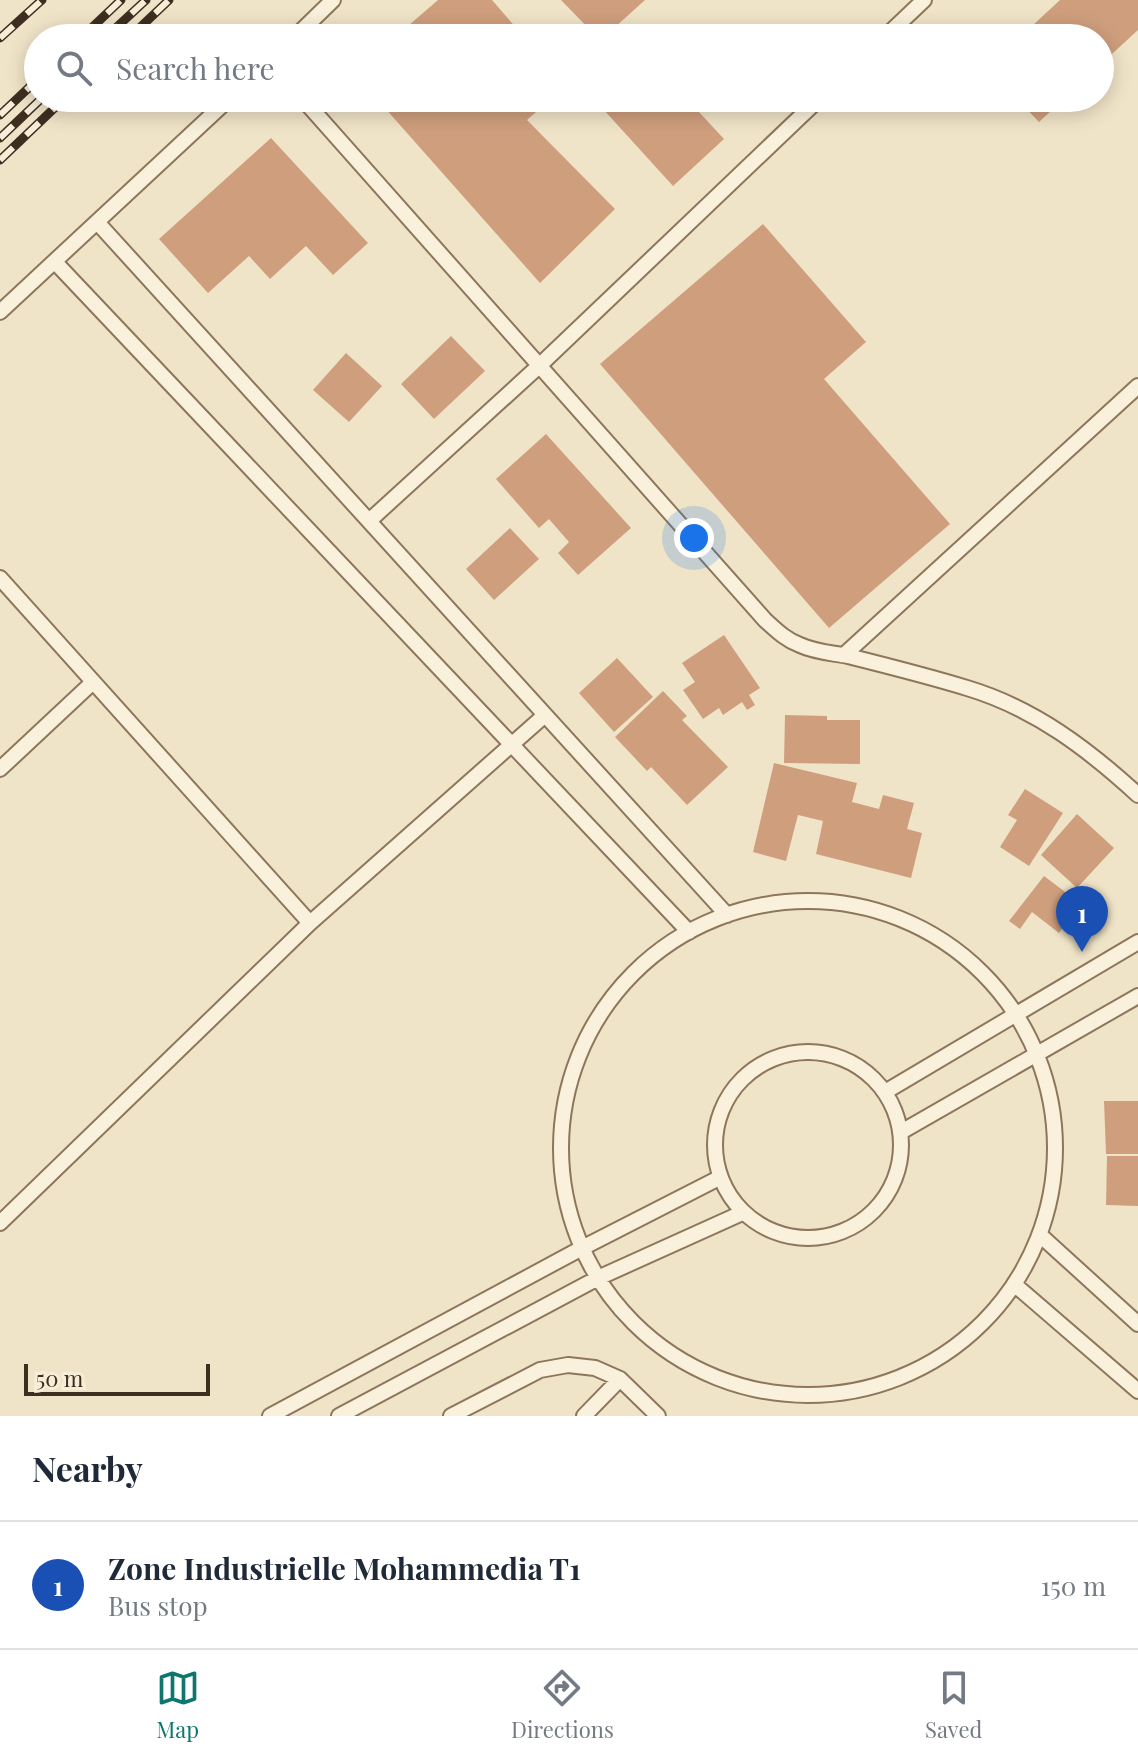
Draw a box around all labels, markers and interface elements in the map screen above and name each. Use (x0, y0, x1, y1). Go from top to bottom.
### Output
search box (24, 24, 1114, 112)
icon: search (52, 46, 96, 90)
text: Search here (116, 48, 275, 88)
your location (674, 518, 714, 558)
pin: 1 (1056, 886, 1108, 952)
scale bar (24, 1360, 210, 1396)
text: 50 m (36, 1363, 83, 1393)
text: Nearby (32, 1445, 143, 1491)
text: Zone Industrielle Mohammedia T1 (108, 1548, 581, 1588)
text: 1 (53, 1568, 63, 1603)
text: 150 m (1041, 1568, 1106, 1603)
text: Bus stop (108, 1588, 208, 1623)
tab: Map (156, 1666, 200, 1744)
tab: Directions (511, 1666, 614, 1744)
tab: Saved (925, 1666, 982, 1744)

